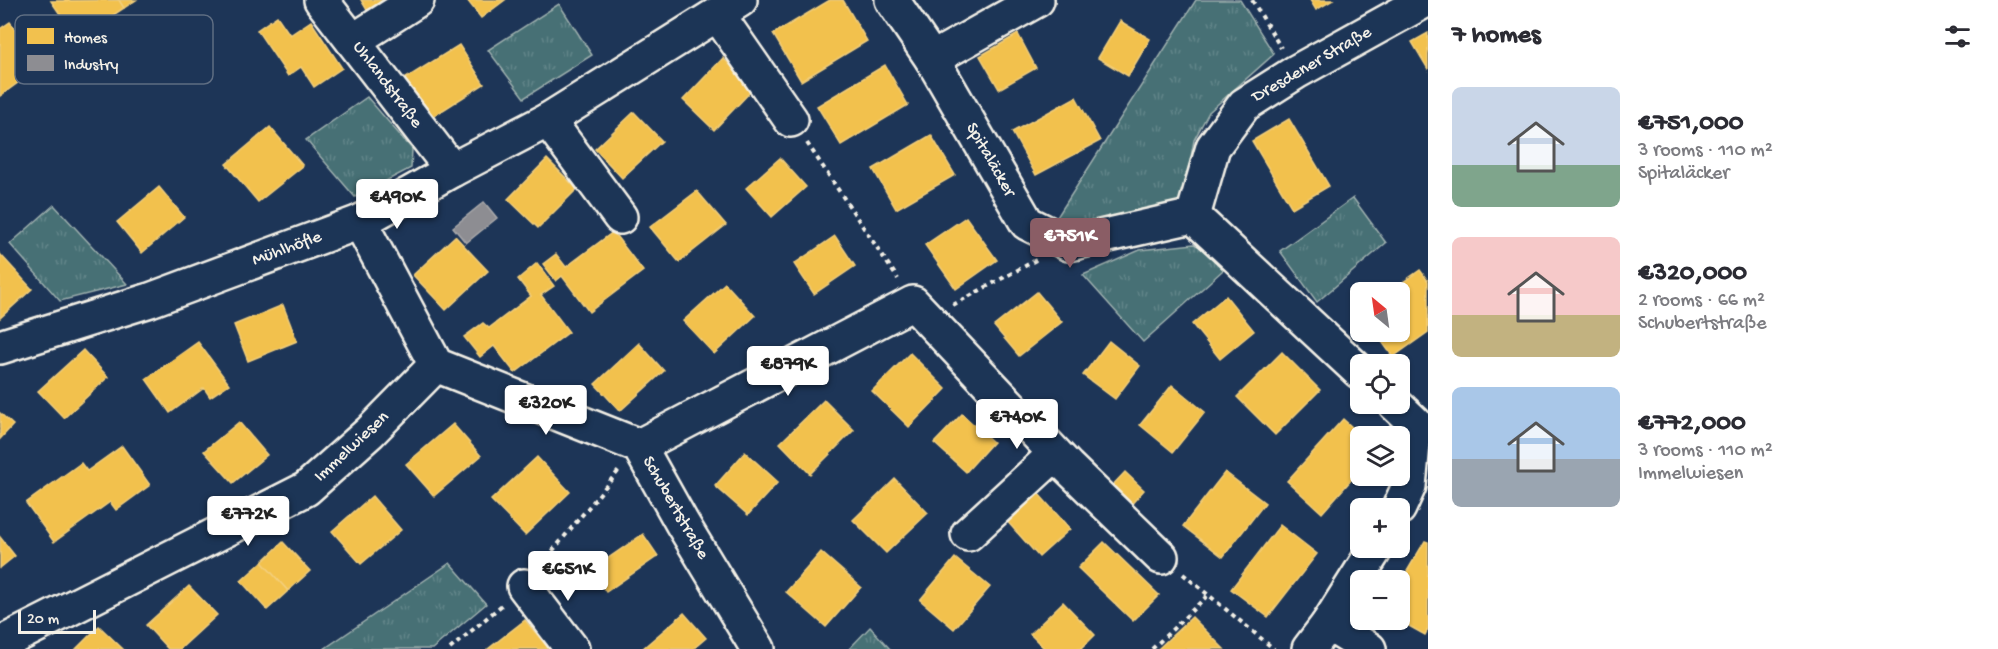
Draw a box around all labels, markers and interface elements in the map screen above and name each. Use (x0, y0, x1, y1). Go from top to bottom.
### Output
legend (15, 15, 213, 84)
icon: filters (1941, 20, 1974, 53)
text: 7 homes (1452, 21, 1541, 52)
street label: Dresdener Straße (1248, 22, 1376, 108)
text: Homes (64, 30, 108, 49)
street label: Uhlandstraße (347, 37, 427, 133)
text: Industry (64, 57, 118, 76)
text: €751,000 (1638, 109, 1744, 140)
icon: home (1500, 111, 1572, 183)
street label: Spitaläcker (960, 119, 1020, 202)
text: 3 rooms · 110 m² (1638, 140, 1773, 163)
text: Spitaläcker (1638, 163, 1729, 186)
pin: €490K (355, 179, 439, 230)
text: €490K (370, 187, 424, 210)
pin: €751K (1028, 218, 1112, 269)
text: €751K (1044, 226, 1096, 249)
street label: Mühlhöfle (249, 227, 325, 271)
text: €320,000 (1638, 259, 1747, 290)
icon: home (1500, 261, 1572, 333)
north arrow (1350, 282, 1410, 342)
map controls (1350, 282, 1410, 630)
text: 2 rooms · 66 m² (1638, 290, 1765, 313)
text: Schubertstraße (1638, 313, 1767, 336)
pin: €879K (746, 346, 830, 397)
text: €879K (761, 354, 815, 377)
button: locate (1350, 354, 1410, 414)
pin: €320K (504, 385, 588, 436)
text: €320K (519, 393, 573, 416)
pin: €740K (975, 399, 1059, 450)
street label: Immelwiesen (310, 407, 394, 487)
text: €740K (990, 407, 1044, 430)
text: €772,000 (1638, 409, 1746, 440)
icon: home (1500, 411, 1572, 483)
button: layers (1350, 426, 1410, 486)
text: 3 rooms · 110 m² (1638, 440, 1773, 463)
street label: Schubertstraße (637, 453, 713, 564)
text: Immelwiesen (1638, 463, 1743, 486)
pin: €772K (206, 496, 290, 547)
button: + (1350, 498, 1410, 558)
text: €772K (221, 504, 275, 527)
pin: €651K (526, 551, 610, 602)
text: €651K (542, 559, 594, 582)
button: − (1350, 570, 1410, 630)
scale bar (18, 607, 96, 634)
text: 20 m (27, 611, 59, 630)

